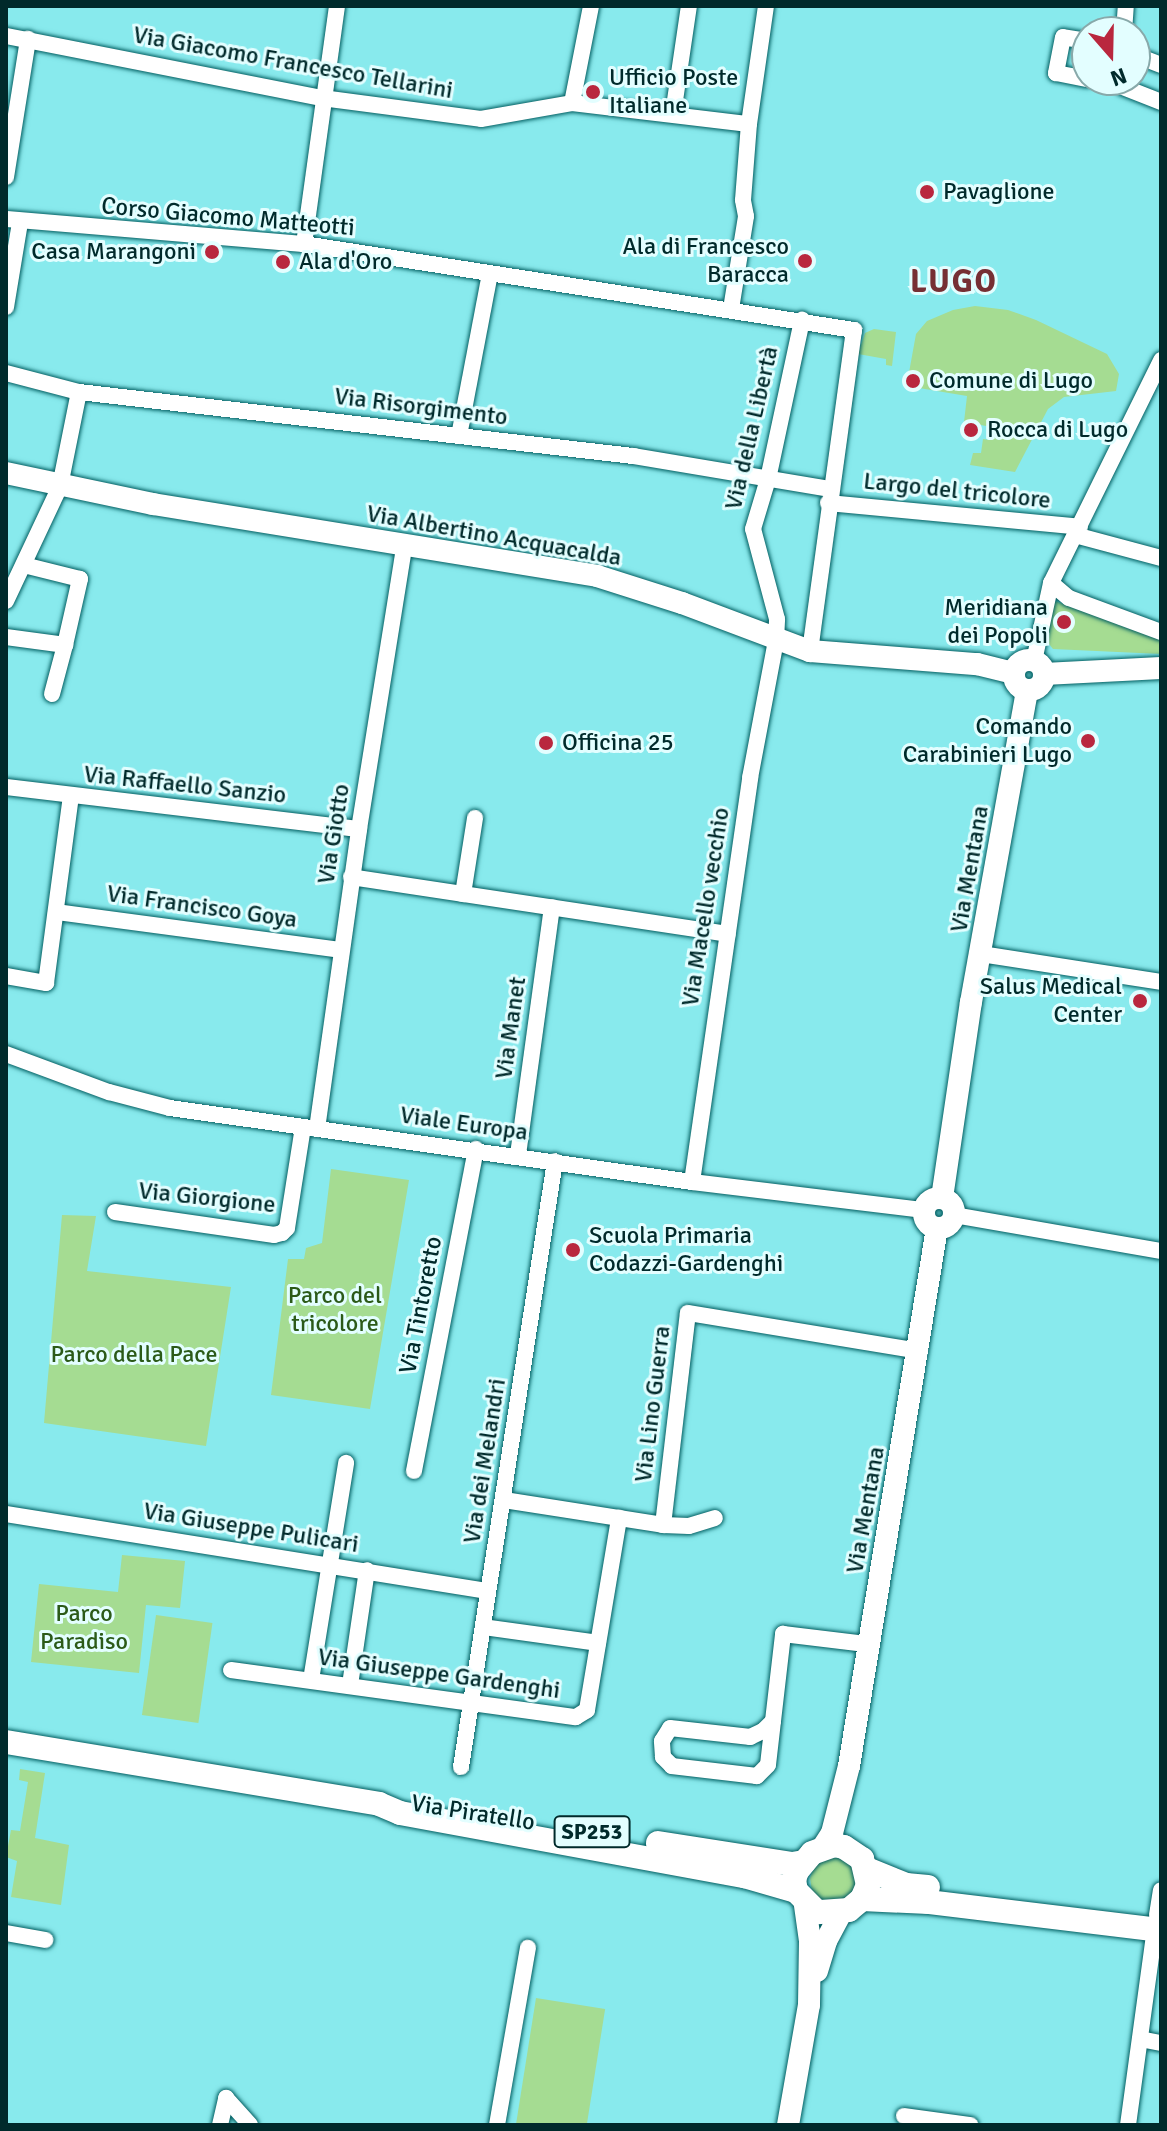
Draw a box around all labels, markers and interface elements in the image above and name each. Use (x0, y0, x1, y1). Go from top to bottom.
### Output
north arrow (1071, 16, 1151, 96)
street label: Via Giacomo Francesco Tellarini (131, 21, 455, 105)
text: N (1107, 62, 1131, 92)
place label: Ufficio Poste Italiane (609, 64, 738, 120)
marker: Ufficio Poste Italiane (584, 83, 602, 101)
place label: Pavaglione (943, 178, 1055, 206)
marker: Pavaglione (918, 183, 936, 201)
street label: Corso Giacomo Matteotti (100, 192, 356, 242)
place label: Ala di Francesco Baracca (622, 233, 789, 289)
place label: Casa Marangoni (31, 238, 196, 266)
marker: Casa Marangoni (203, 243, 221, 261)
place label: Ala d'Oro (299, 248, 392, 276)
marker: Ala di Francesco Baracca (796, 252, 814, 270)
marker: Ala d'Oro (274, 253, 292, 271)
district label: LUGO (910, 263, 998, 301)
street label: Via della Libertà (719, 343, 785, 513)
place label: Comune di Lugo (929, 367, 1093, 395)
marker: Comune di Lugo (904, 372, 922, 390)
street label: Via Risorgimento (333, 382, 509, 432)
place label: Rocca di Lugo (987, 416, 1128, 444)
marker: Rocca di Lugo (962, 421, 980, 439)
street label: Largo del tricolore (862, 467, 1052, 515)
street label: Via Albertino Acquacalda (364, 499, 624, 573)
place label: Meridiana dei Popoli (944, 594, 1048, 650)
marker: Meridiana dei Popoli (1055, 613, 1073, 631)
place label: Comando Carabinieri Lugo (903, 713, 1072, 769)
place label: Officina 25 (562, 729, 674, 757)
marker: Comando Carabinieri Lugo (1079, 732, 1097, 750)
marker: Officina 25 (537, 734, 555, 752)
street label: Via Raffaello Sanzio (82, 760, 288, 810)
street label: Via Giotto (312, 782, 356, 886)
street label: Via Mentana (945, 803, 995, 935)
street label: Via Macello vecchio (676, 806, 736, 1008)
street label: Via Francisco Goya (105, 879, 299, 935)
place label: Salus Medical Center (980, 973, 1122, 1029)
street label: Via Manet (490, 975, 532, 1081)
marker: Salus Medical Center (1129, 990, 1151, 1012)
street label: Viale Europa (398, 1101, 530, 1147)
street label: Via Giorgione (137, 1176, 277, 1220)
place label: Scuola Primaria Codazzi-Gardenghi (589, 1222, 783, 1278)
street label: Via Tintoretto (394, 1234, 448, 1376)
marker: Scuola Primaria Codazzi-Gardenghi (564, 1241, 582, 1259)
park label: Parco del tricolore (288, 1282, 382, 1338)
street label: Via Lino Guerra (629, 1324, 677, 1484)
park label: Parco della Pace (51, 1341, 217, 1369)
street label: Via dei Melandri (458, 1377, 512, 1545)
street label: Via Mentana (841, 1444, 891, 1576)
street label: Via Giuseppe Pulicari (142, 1497, 360, 1559)
park label: Parco Paradiso (40, 1600, 128, 1656)
street label: Via Giuseppe Gardenghi (316, 1643, 562, 1705)
street label: Via Piratello (409, 1789, 537, 1837)
road number: SP253 (552, 1814, 632, 1850)

